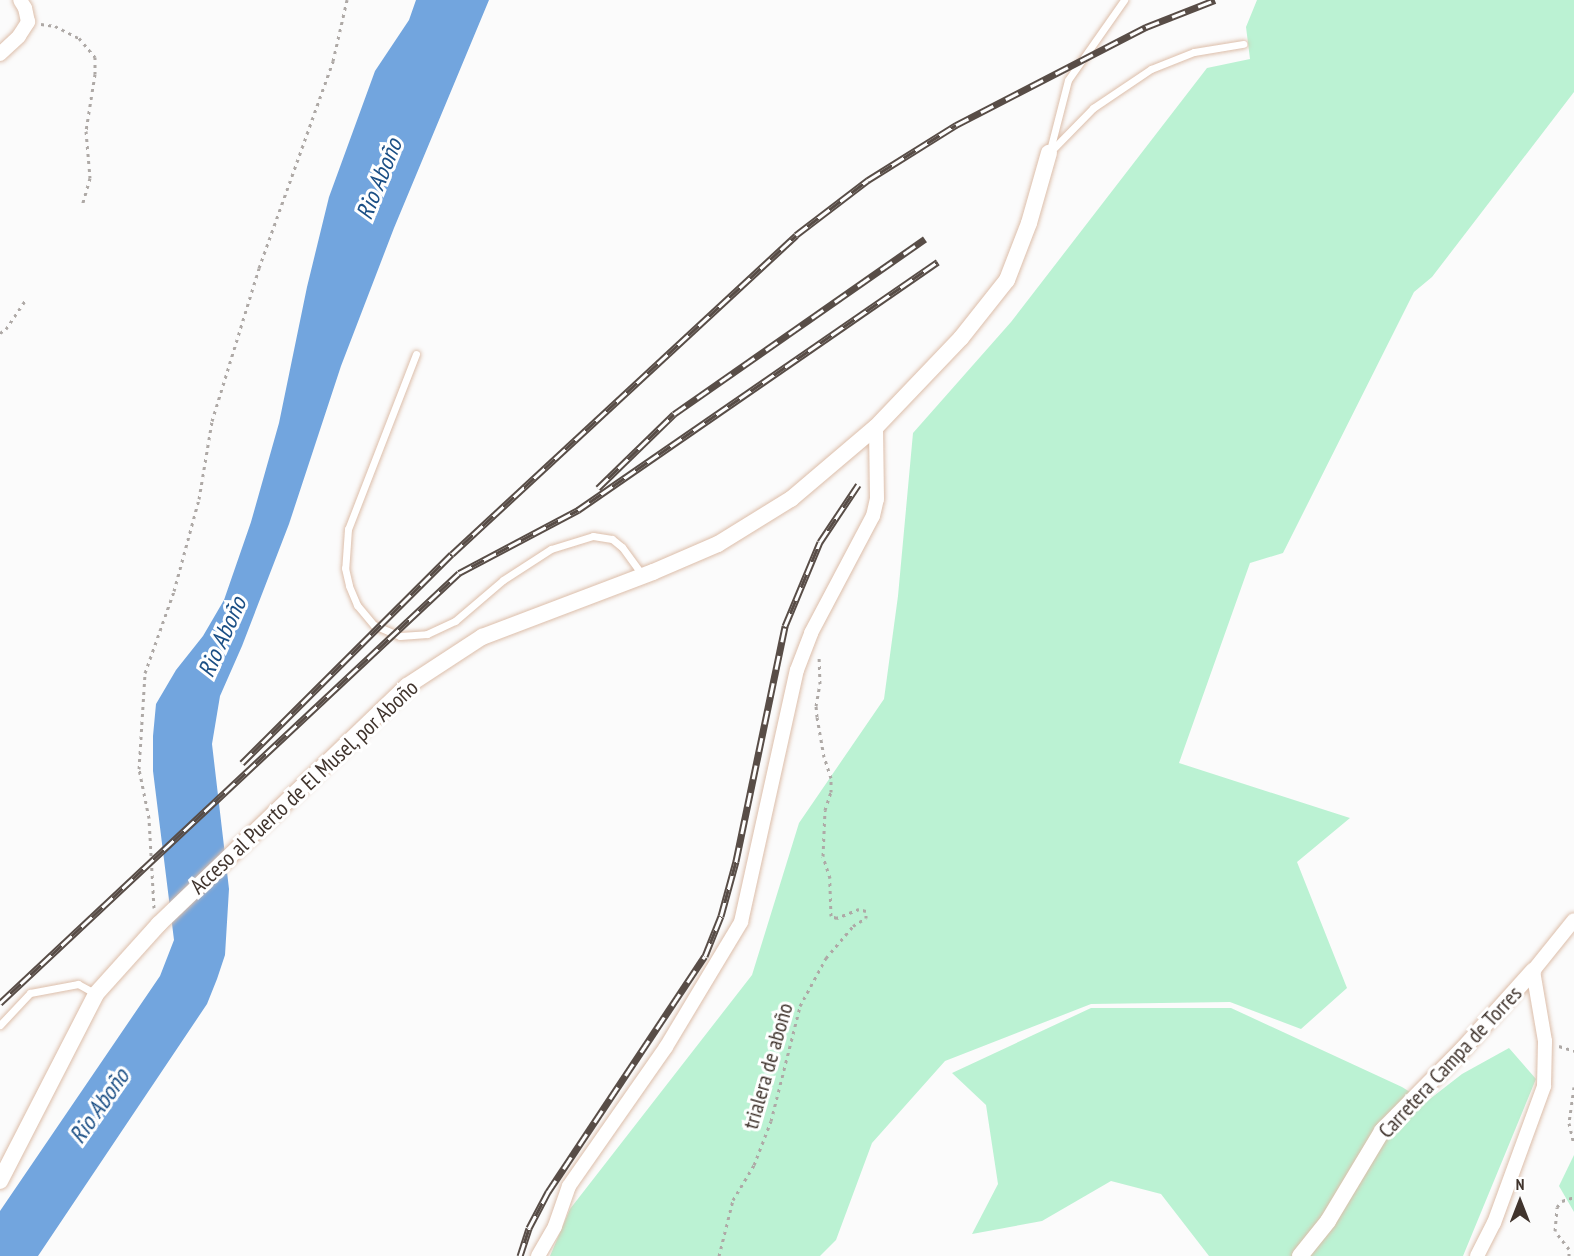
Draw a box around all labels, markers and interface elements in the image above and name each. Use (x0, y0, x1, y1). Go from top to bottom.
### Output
water label: Rio Aboño (350, 134, 408, 224)
water label: Rio Aboño (192, 592, 252, 682)
street label: Acceso al Puerto de El Musel, por Aboño (184, 674, 424, 900)
street label: Carretera Campa de Torres (1372, 980, 1528, 1144)
street label: trialera de aboño (737, 1000, 799, 1132)
water label: Rio Aboño (63, 1063, 135, 1149)
north arrow (1490, 1172, 1550, 1232)
text: N (1516, 1174, 1524, 1194)

